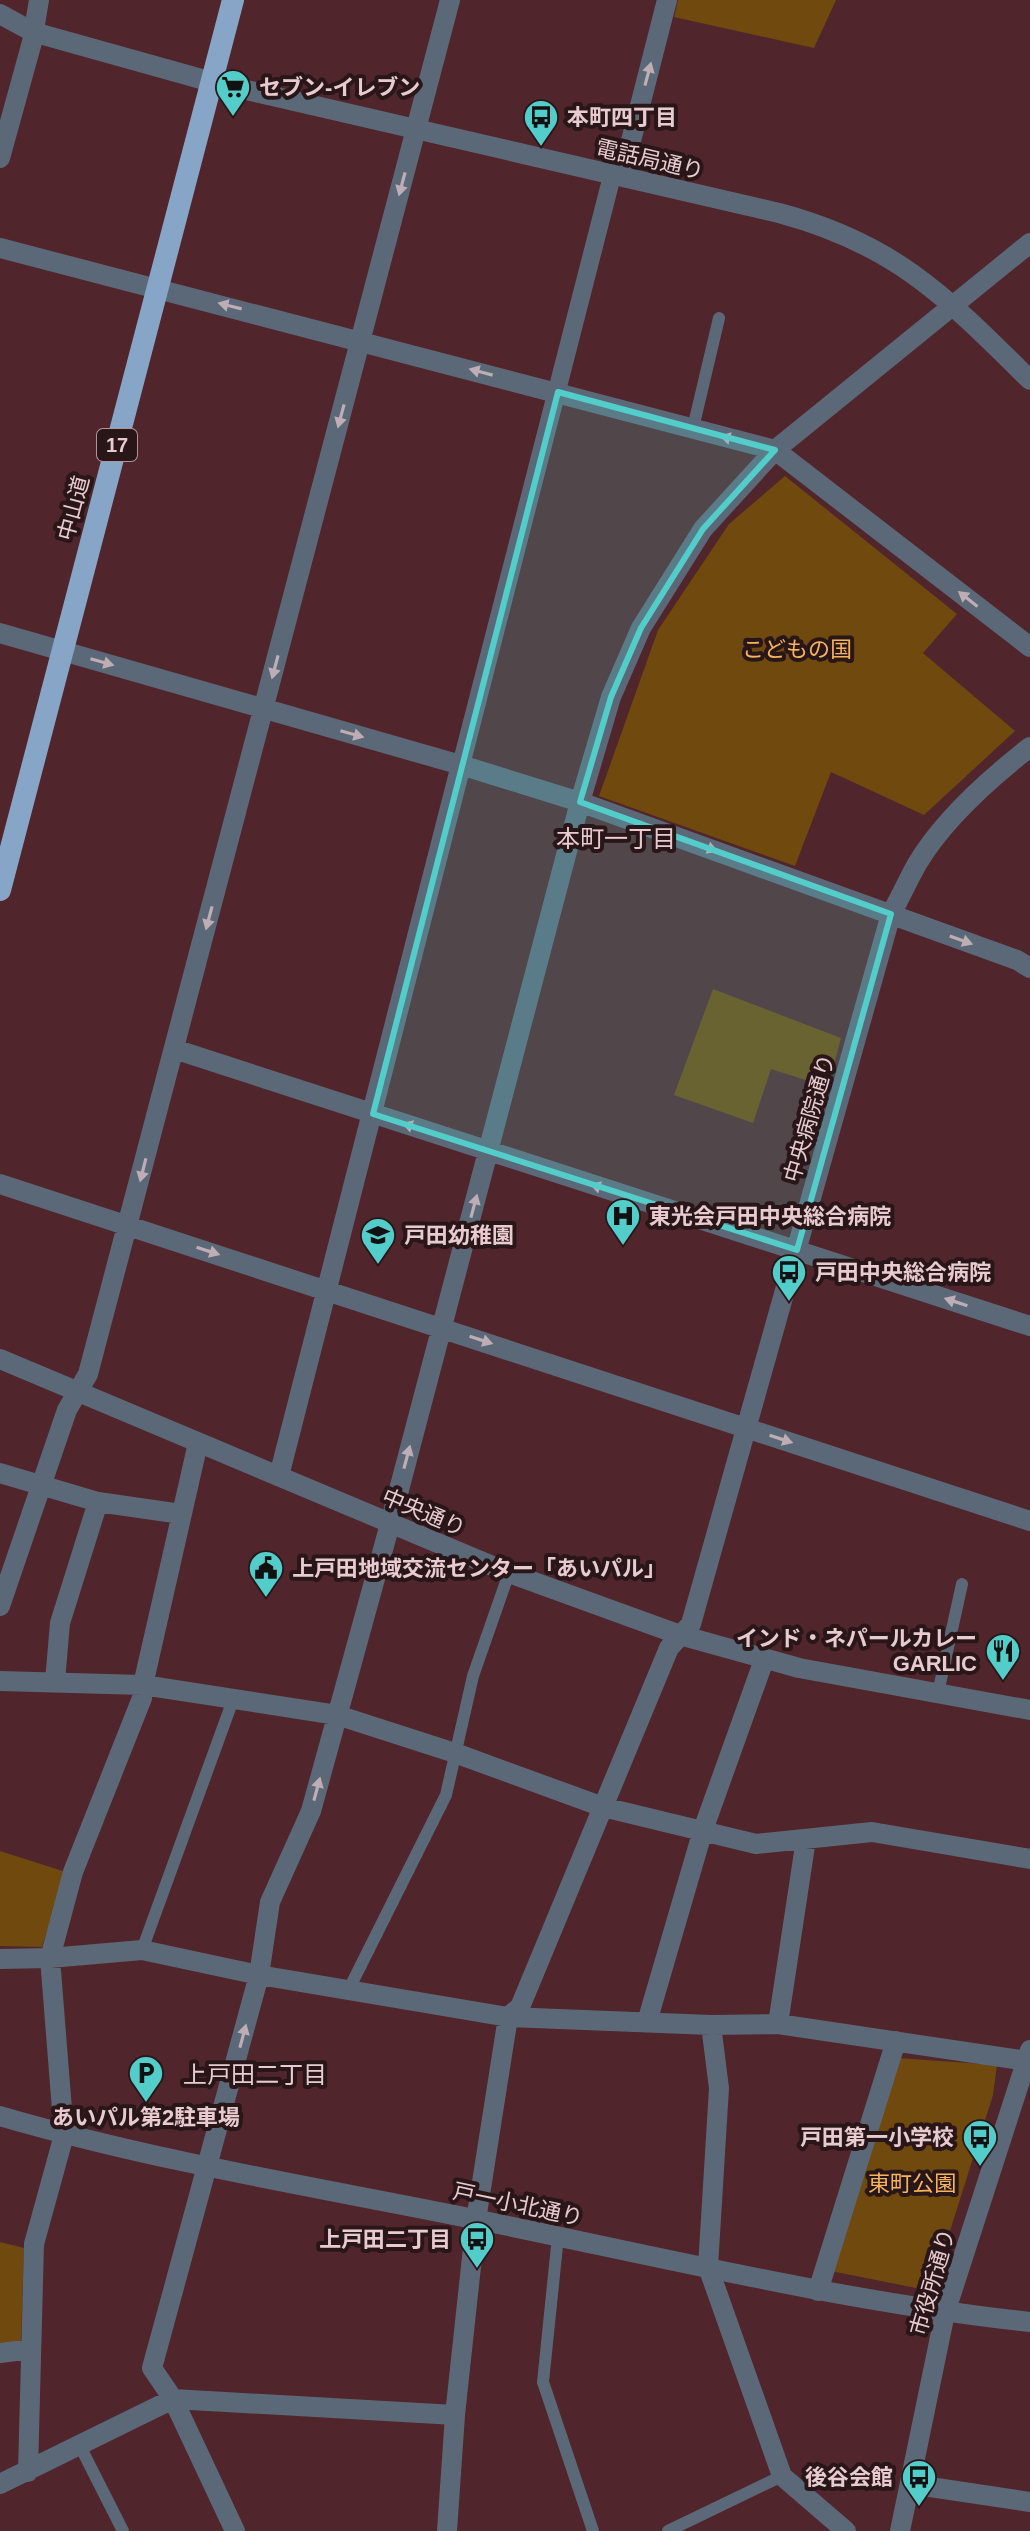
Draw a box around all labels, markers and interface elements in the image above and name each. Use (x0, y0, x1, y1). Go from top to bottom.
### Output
one-way arrow (643, 61, 655, 86)
supermarket icon: セブン-イレブン (214, 68, 252, 118)
place label: セブン-イレブン (259, 75, 420, 100)
bus stop icon: 本町四丁目 (522, 98, 560, 148)
place label: 本町四丁目 (567, 105, 677, 130)
street label: 電話局通り (593, 135, 706, 184)
one-way arrow (395, 171, 407, 196)
one-way arrow (217, 300, 242, 312)
one-way arrow (469, 365, 494, 377)
one-way arrow (334, 403, 346, 428)
road number: 17 (97, 429, 137, 461)
one-way arrow (720, 432, 745, 444)
street label: 中山道 (53, 473, 94, 543)
one-way arrow (958, 591, 978, 607)
park label: こどもの国 (742, 637, 852, 662)
one-way arrow (268, 655, 280, 680)
one-way arrow (90, 656, 114, 669)
one-way arrow (340, 728, 364, 741)
district label: 本町一丁目 (556, 825, 676, 852)
one-way arrow (694, 842, 718, 854)
one-way arrow (202, 906, 214, 931)
one-way arrow (949, 934, 973, 947)
street label: 中央病院通り (779, 1051, 840, 1185)
one-way arrow (402, 1120, 426, 1133)
one-way arrow (137, 1158, 149, 1183)
one-way arrow (589, 1181, 613, 1193)
one-way arrow (468, 1193, 480, 1218)
hospital icon: 東光会戸田中央総合病院 (604, 1197, 642, 1247)
place label: 東光会戸田中央総合病院 (649, 1204, 891, 1229)
school or university icon: 戸田幼稚園 (359, 1216, 397, 1266)
place label: 戸田幼稚園 (404, 1223, 514, 1248)
one-way arrow (196, 1245, 220, 1257)
bus stop icon: 戸田中央総合病院 (770, 1253, 808, 1303)
place label: 戸田中央総合病院 (815, 1260, 991, 1285)
one-way arrow (943, 1295, 967, 1307)
one-way arrow (470, 1335, 494, 1347)
one-way arrow (770, 1434, 794, 1446)
one-way arrow (402, 1444, 414, 1469)
street label: 中央通り (378, 1484, 469, 1541)
public building icon: 上戸田地域交流センター「あいパル」 (247, 1549, 285, 1599)
place label: 上戸田地域交流センター「あいパル」 (292, 1556, 666, 1581)
place label: インド・ネパールカレー GARLIC (736, 1626, 977, 1676)
restaurant icon: インド・ネパールカレー GARLIC (984, 1632, 1022, 1682)
one-way arrow (312, 1776, 324, 1801)
one-way arrow (237, 2024, 250, 2048)
parking icon: あいパル第2駐車場 (127, 2054, 165, 2104)
district label: 上戸田二丁目 (183, 2061, 327, 2088)
place label: あいパル第2駐車場 (52, 2105, 240, 2130)
bus stop icon: 戸田第一小学校 (961, 2118, 999, 2168)
place label: 戸田第一小学校 (800, 2125, 954, 2150)
park label: 東町公園 (868, 2171, 956, 2196)
street label: 戸一小北通り (451, 2179, 585, 2230)
bus stop icon: 上戸田二丁目 (458, 2220, 496, 2270)
street label: 市役所通り (905, 2226, 960, 2338)
place label: 上戸田二丁目 (319, 2227, 451, 2252)
bus stop icon: 後谷会館 (900, 2458, 938, 2508)
place label: 後谷会館 (805, 2465, 893, 2490)

